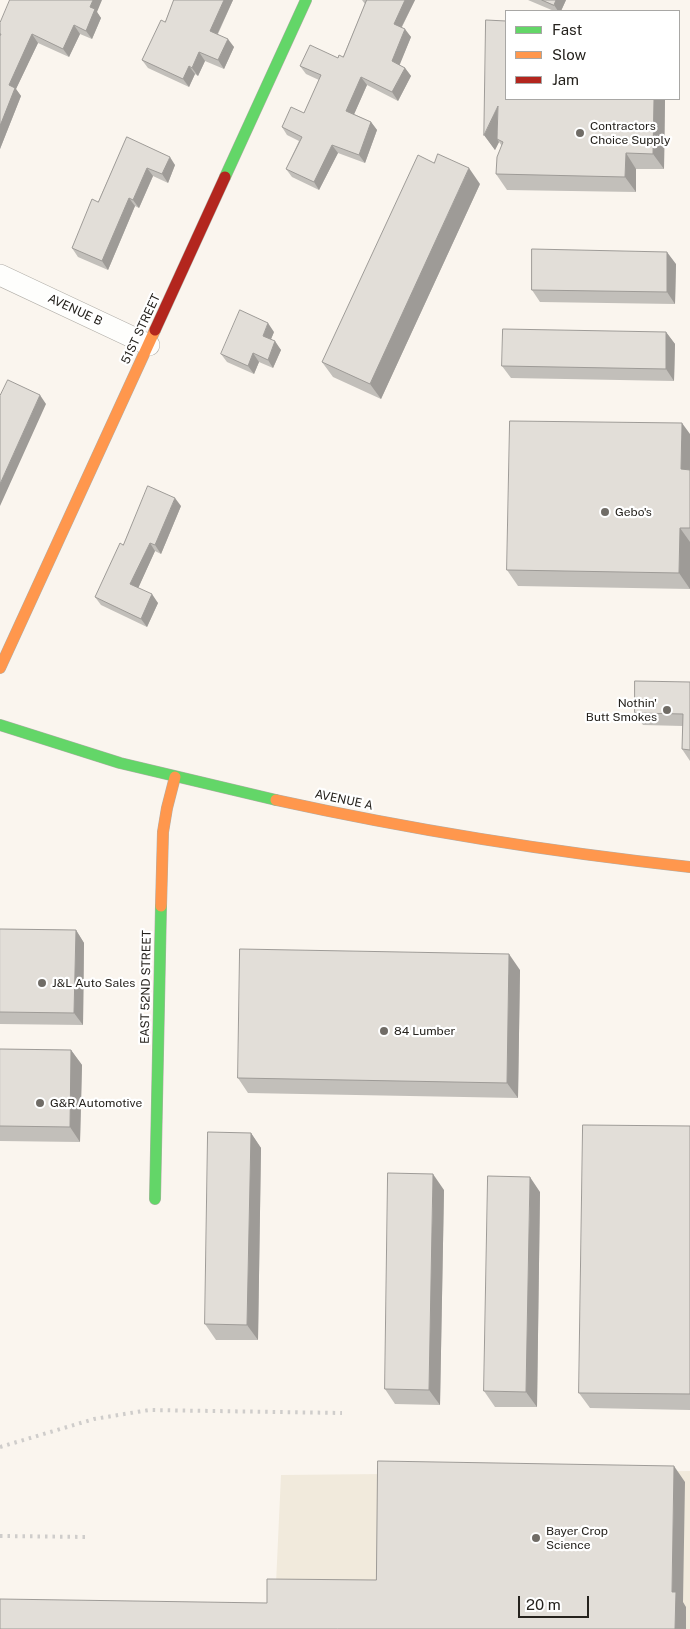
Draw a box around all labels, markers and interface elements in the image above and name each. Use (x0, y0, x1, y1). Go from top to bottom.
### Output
legend (505, 10, 680, 100)
text: Fast (552, 21, 582, 38)
text: Slow (552, 46, 586, 63)
text: Jam (552, 71, 579, 88)
place label: Contractors Choice Supply (590, 119, 670, 147)
marker: Contractors Choice Supply (574, 127, 586, 139)
street label: AVENUE B (45, 291, 105, 329)
street label: 51ST STREET (118, 292, 164, 366)
place label: Gebo's (615, 505, 652, 519)
marker: Gebo's (599, 506, 611, 518)
place label: Nothin' Butt Smokes (586, 696, 657, 724)
marker: Nothin' Butt Smokes (661, 704, 673, 716)
street label: AVENUE A (314, 787, 374, 813)
street label: EAST 52ND STREET (138, 930, 154, 1044)
place label: J&L Auto Sales (52, 976, 135, 990)
marker: J&L Auto Sales (36, 977, 48, 989)
place label: 84 Lumber (394, 1024, 455, 1038)
marker: 84 Lumber (378, 1025, 390, 1037)
place label: G&R Automotive (50, 1096, 142, 1110)
marker: G&R Automotive (34, 1097, 46, 1109)
place label: Bayer Crop Science (546, 1524, 608, 1552)
marker: Bayer Crop Science (530, 1532, 542, 1544)
scale bar (520, 1586, 591, 1618)
text: 20 m (526, 1596, 561, 1613)

